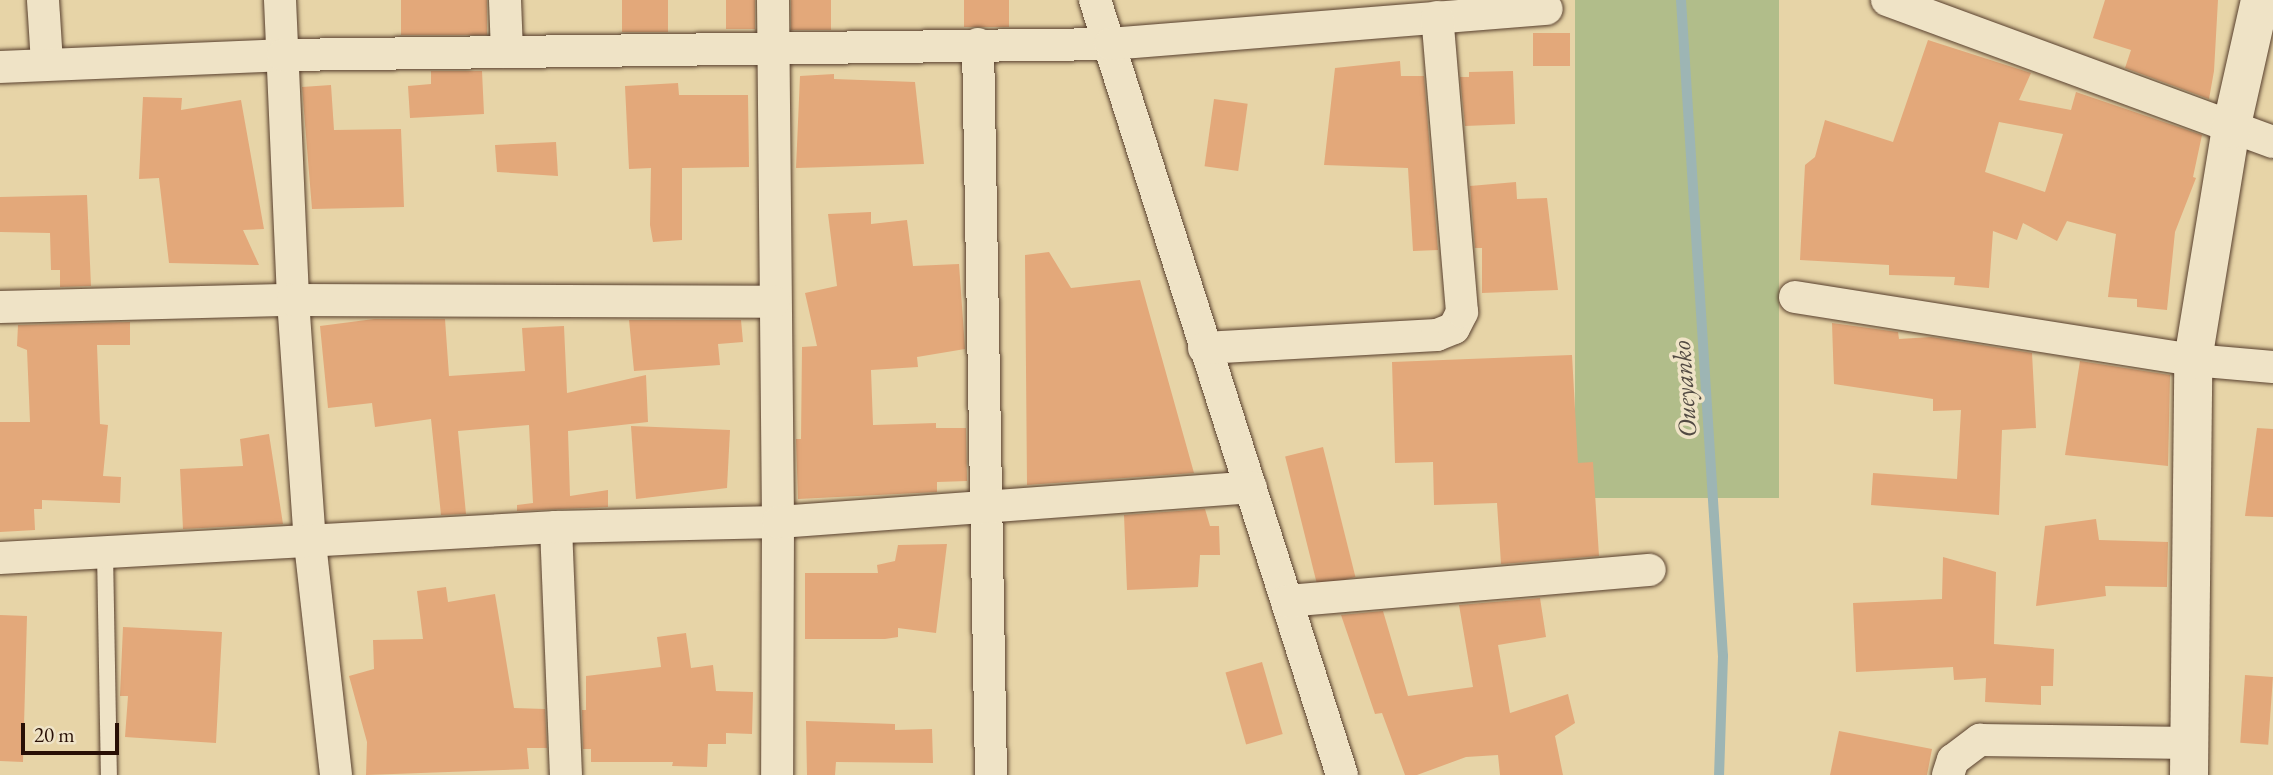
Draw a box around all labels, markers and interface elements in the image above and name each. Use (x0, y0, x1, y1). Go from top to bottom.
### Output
water label: Oueyanko (1666, 339, 1704, 439)
scale bar (24, 708, 122, 752)
text: 20 m (34, 721, 75, 748)

